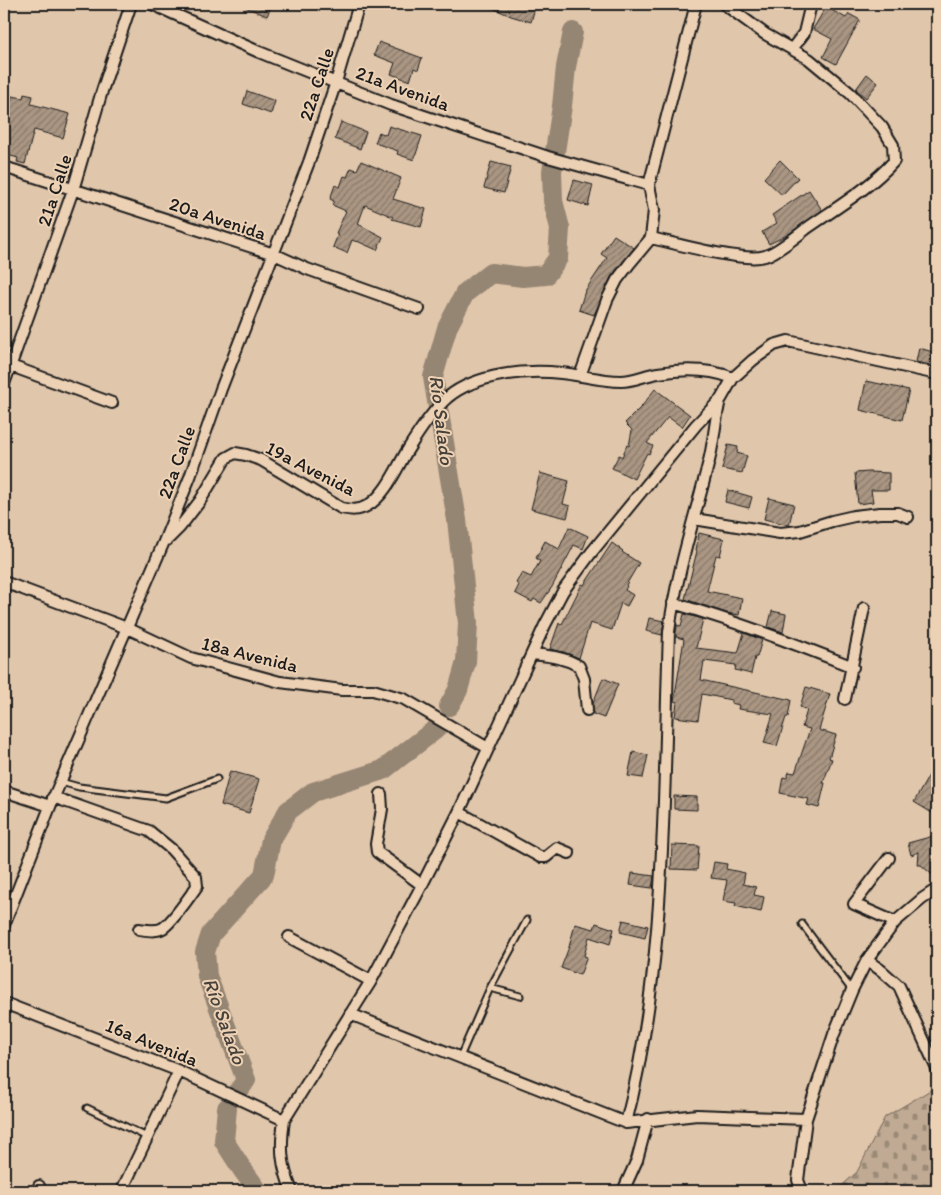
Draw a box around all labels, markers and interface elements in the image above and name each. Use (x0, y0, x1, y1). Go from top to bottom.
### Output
street label: 22a Calle (294, 45, 339, 124)
street label: 21a Avenida (353, 61, 453, 116)
street label: 21a Calle (32, 151, 77, 229)
street label: 20a Avenida (166, 192, 269, 245)
water label: Río Salado (425, 374, 459, 467)
street label: 22a Calle (153, 423, 200, 502)
street label: 19a Avenida (262, 436, 360, 501)
street label: 18a Avenida (199, 631, 300, 678)
water label: Río Salado (198, 975, 252, 1068)
street label: 16a Avenida (102, 1013, 202, 1072)

